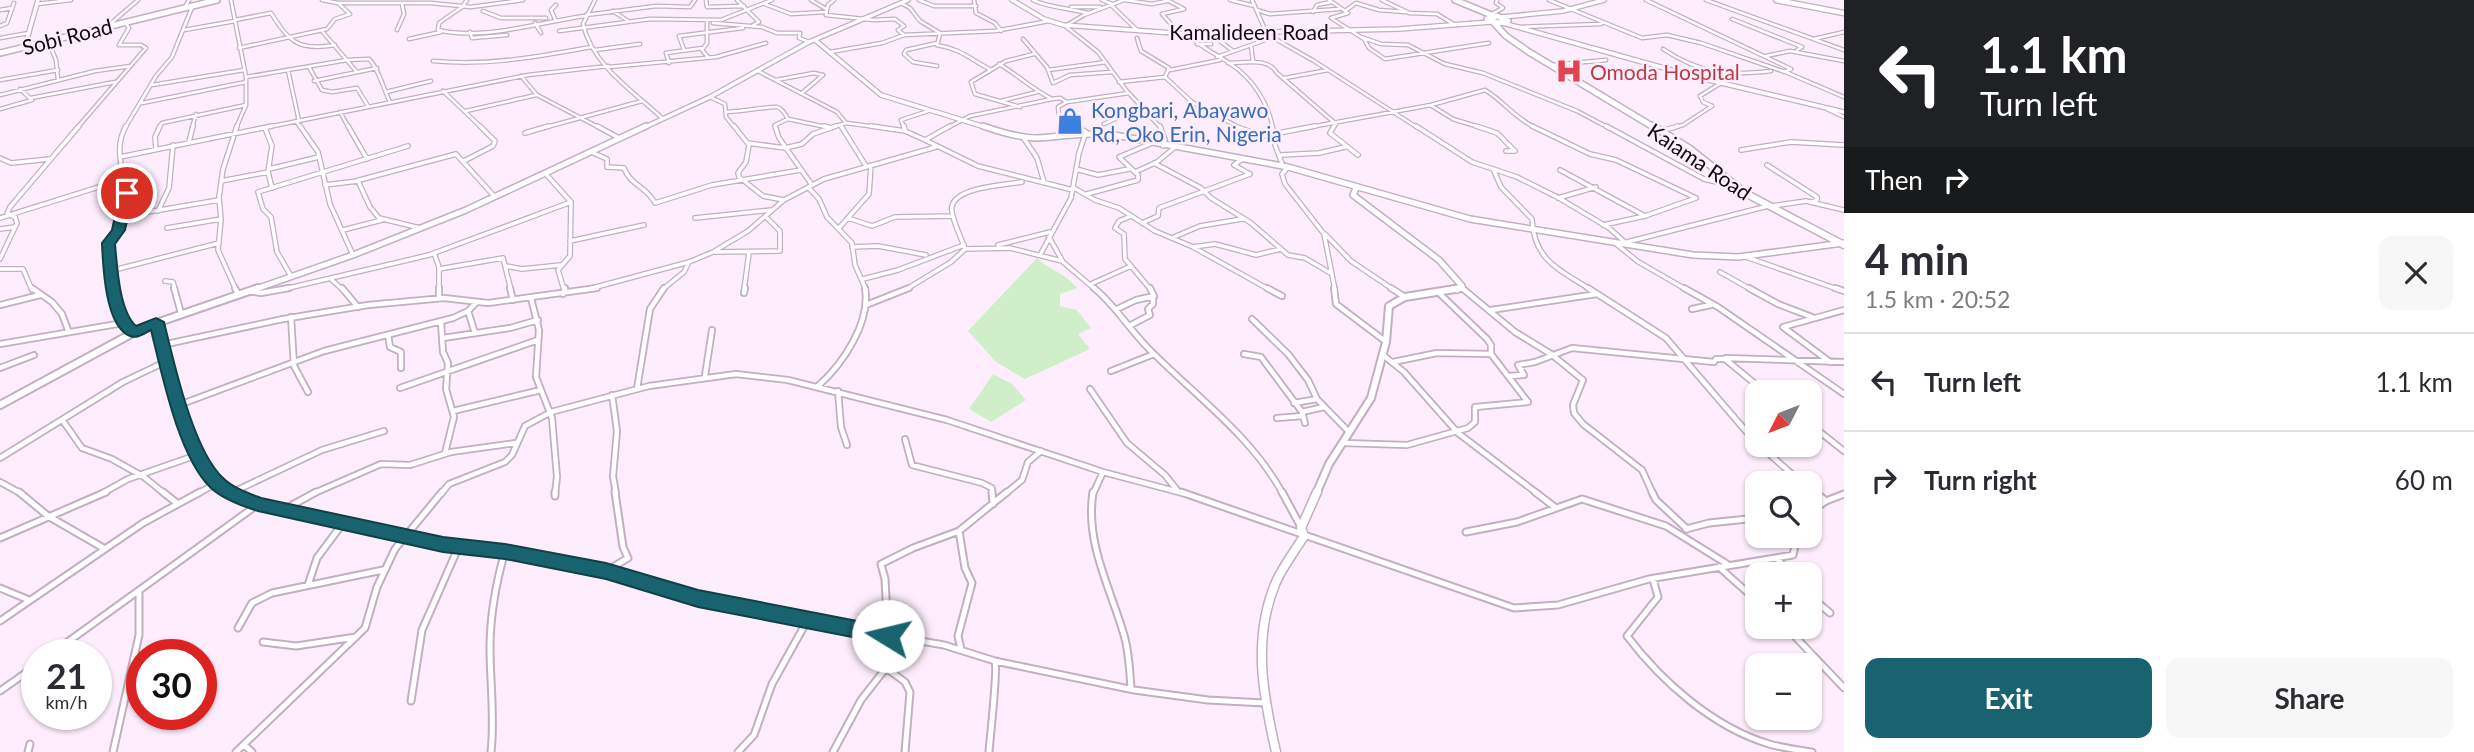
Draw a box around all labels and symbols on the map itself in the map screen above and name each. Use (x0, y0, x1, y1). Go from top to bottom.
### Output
street label: Sobi Road (19, 13, 115, 59)
street label: Kamalideen Road (1169, 19, 1329, 44)
hospital icon: Omoda Hospital (1554, 56, 1584, 86)
place label: Omoda Hospital (1590, 59, 1740, 84)
place label: Kongbari, Abayawo Rd, Oko Erin, Nigeria (1091, 97, 1282, 146)
shop icon: Kongbari, Abayawo Rd, Oko Erin, Nigeria (1055, 106, 1085, 136)
street label: Kaiama Road (1644, 117, 1756, 205)
pin (97, 163, 157, 223)
north arrow (1745, 380, 1822, 457)
position arrow (851, 599, 925, 673)
speed limit sign: 30 (126, 639, 217, 730)

